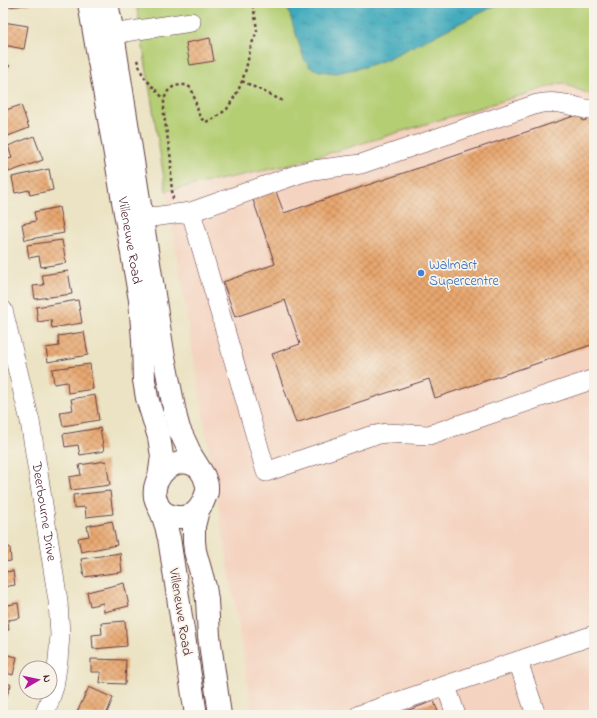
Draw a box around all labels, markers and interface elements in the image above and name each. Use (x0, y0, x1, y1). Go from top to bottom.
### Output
street label: Villeneuve Road (112, 194, 148, 286)
place label: Walmart Supercentre (429, 255, 500, 292)
marker: Walmart Supercentre (416, 268, 426, 278)
street label: Deerbourne Drive (26, 460, 62, 563)
street label: Villeneuve Road (163, 566, 197, 657)
north arrow (18, 660, 58, 700)
text: N (38, 674, 55, 684)

